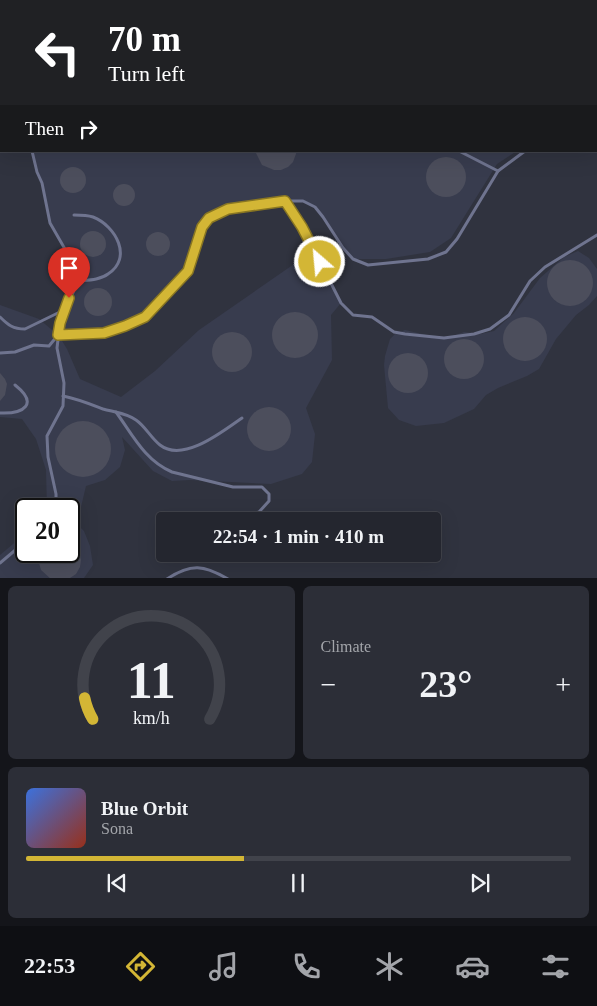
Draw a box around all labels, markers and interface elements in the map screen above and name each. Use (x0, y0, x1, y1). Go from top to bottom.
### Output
icon: left (25, 20, 90, 85)
text: 70 m (108, 20, 181, 59)
text: Turn left (108, 61, 185, 86)
icon: right (74, 115, 102, 143)
text: Then (25, 118, 64, 139)
position arrow (293, 235, 345, 287)
pin (48, 247, 90, 298)
icon: arrive (55, 254, 83, 282)
speed limit sign: 20 (15, 498, 80, 563)
text: 22:54 · 1 min · 410 m (213, 526, 384, 547)
text: Climate (321, 638, 371, 655)
text: 11 (127, 652, 176, 709)
text: 23° (419, 663, 472, 705)
text: − (321, 669, 336, 700)
text: + (555, 669, 571, 700)
text: km/h (133, 708, 170, 728)
text: Blue Orbit (101, 798, 188, 819)
text: Sona (101, 820, 133, 837)
icon: previous (103, 869, 131, 897)
icon: pause (284, 869, 312, 897)
icon: next (466, 869, 494, 897)
icon: directions (123, 949, 158, 984)
icon: music (206, 949, 241, 984)
icon: phone (289, 949, 324, 984)
icon: climate (372, 949, 407, 984)
icon: car (455, 949, 490, 984)
icon: filters (538, 949, 573, 984)
text: 22:53 (24, 953, 75, 978)

